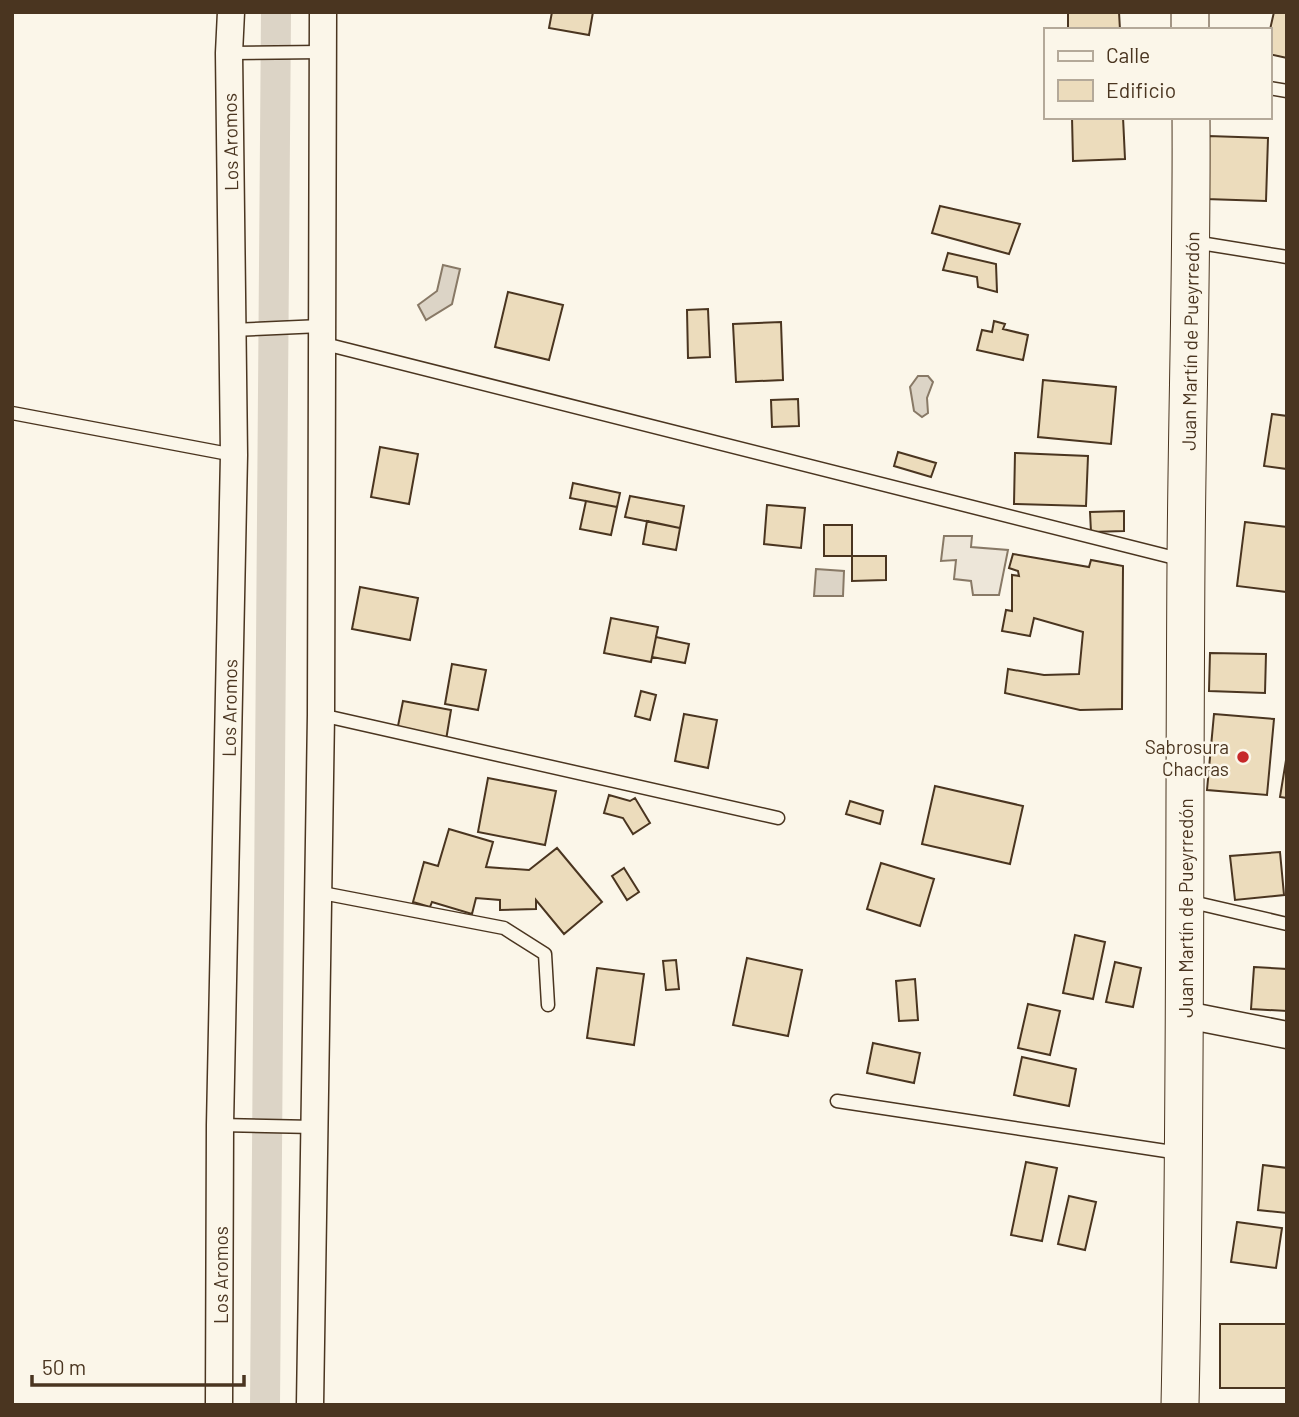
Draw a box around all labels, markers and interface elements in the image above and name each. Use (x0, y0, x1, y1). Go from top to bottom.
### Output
legend (1044, 28, 1271, 119)
text: Calle (1106, 42, 1150, 67)
text: Edificio (1106, 77, 1176, 102)
street label: Los Aromos (218, 93, 242, 191)
street label: Juan Martín de Pueyrredón (1177, 231, 1203, 451)
street label: Los Aromos (217, 659, 241, 757)
place label: Sabrosura Chacras (1145, 735, 1229, 780)
marker: Sabrosura Chacras (1235, 749, 1251, 765)
street label: Juan Martín de Pueyrredón (1174, 798, 1197, 1018)
street label: Los Aromos (209, 1226, 232, 1324)
scale bar (32, 1344, 243, 1388)
text: 50 m (42, 1354, 86, 1379)

